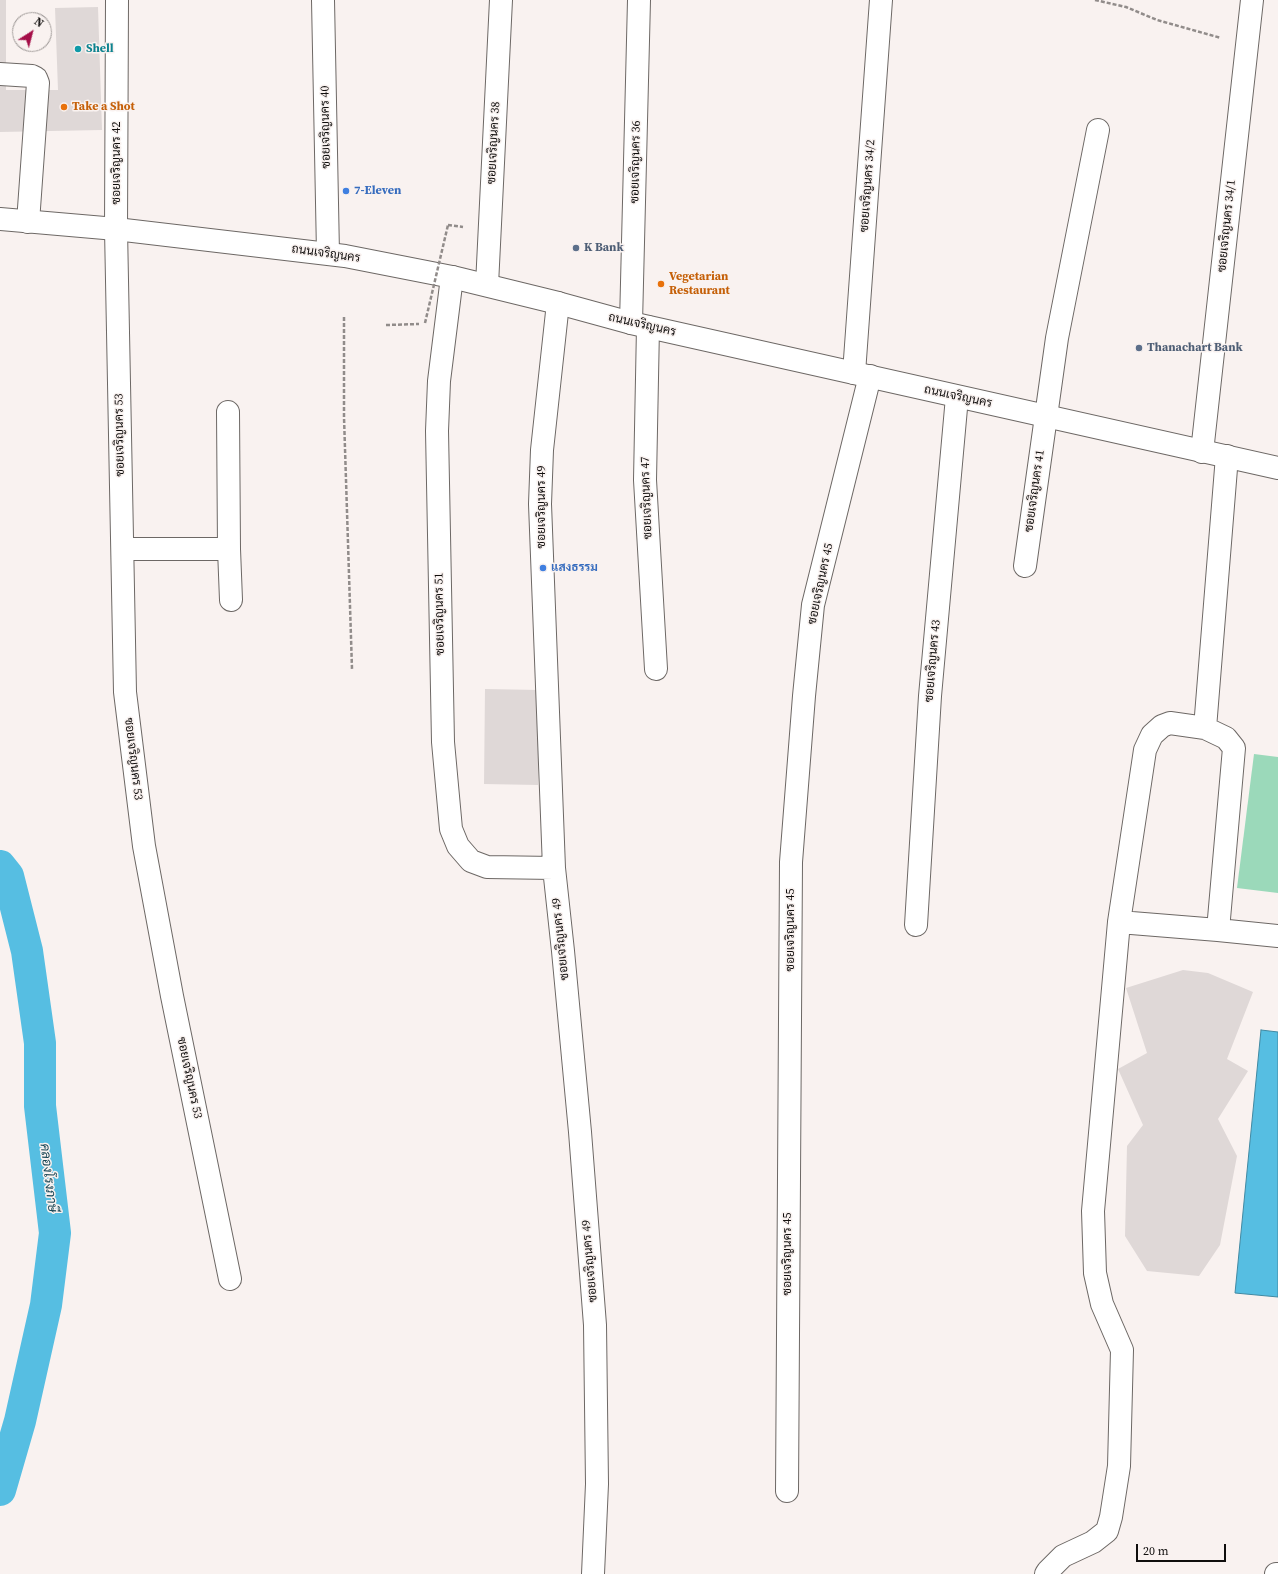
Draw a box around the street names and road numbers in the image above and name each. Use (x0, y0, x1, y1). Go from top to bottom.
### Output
street label: ซอยเจริญนคร 40 (318, 85, 334, 169)
street label: ซอยเจริญนคร 38 (485, 101, 503, 185)
street label: ซอยเจริญนคร 36 (628, 120, 644, 204)
street label: ซอยเจริญนคร 42 (110, 122, 124, 204)
street label: ซอยเจริญนคร 34/2 (858, 139, 878, 233)
street label: ซอยเจริญนคร 34/1 (1215, 179, 1239, 273)
street label: ถนนเจริญนคร (291, 242, 361, 266)
street label: ถนนเจริญนคร (607, 310, 677, 340)
street label: ถนนเจริญนคร (923, 383, 993, 411)
street label: ซอยเจริญนคร 53 (112, 393, 128, 477)
street label: ซอยเจริญนคร 41 (1022, 449, 1048, 533)
street label: ซอยเจริญนคร 47 (638, 456, 656, 540)
street label: ซอยเจริญนคร 49 (535, 466, 549, 548)
street label: ซอยเจริญนคร 45 (805, 542, 837, 626)
street label: ซอยเจริญนคร 51 (432, 572, 448, 656)
street label: ซอยเจริญนคร 43 (922, 619, 944, 703)
street label: ซอยเจริญนคร 53 (121, 717, 145, 801)
street label: ซอยเจริญนคร 45 (784, 889, 798, 971)
street label: ซอยเจริญนคร 49 (550, 897, 572, 981)
street label: ซอยเจริญนคร 53 (173, 1036, 205, 1120)
street label: ซอยเจริญนคร 45 (781, 1213, 795, 1295)
street label: ซอยเจริญนคร 49 (579, 1219, 601, 1303)

